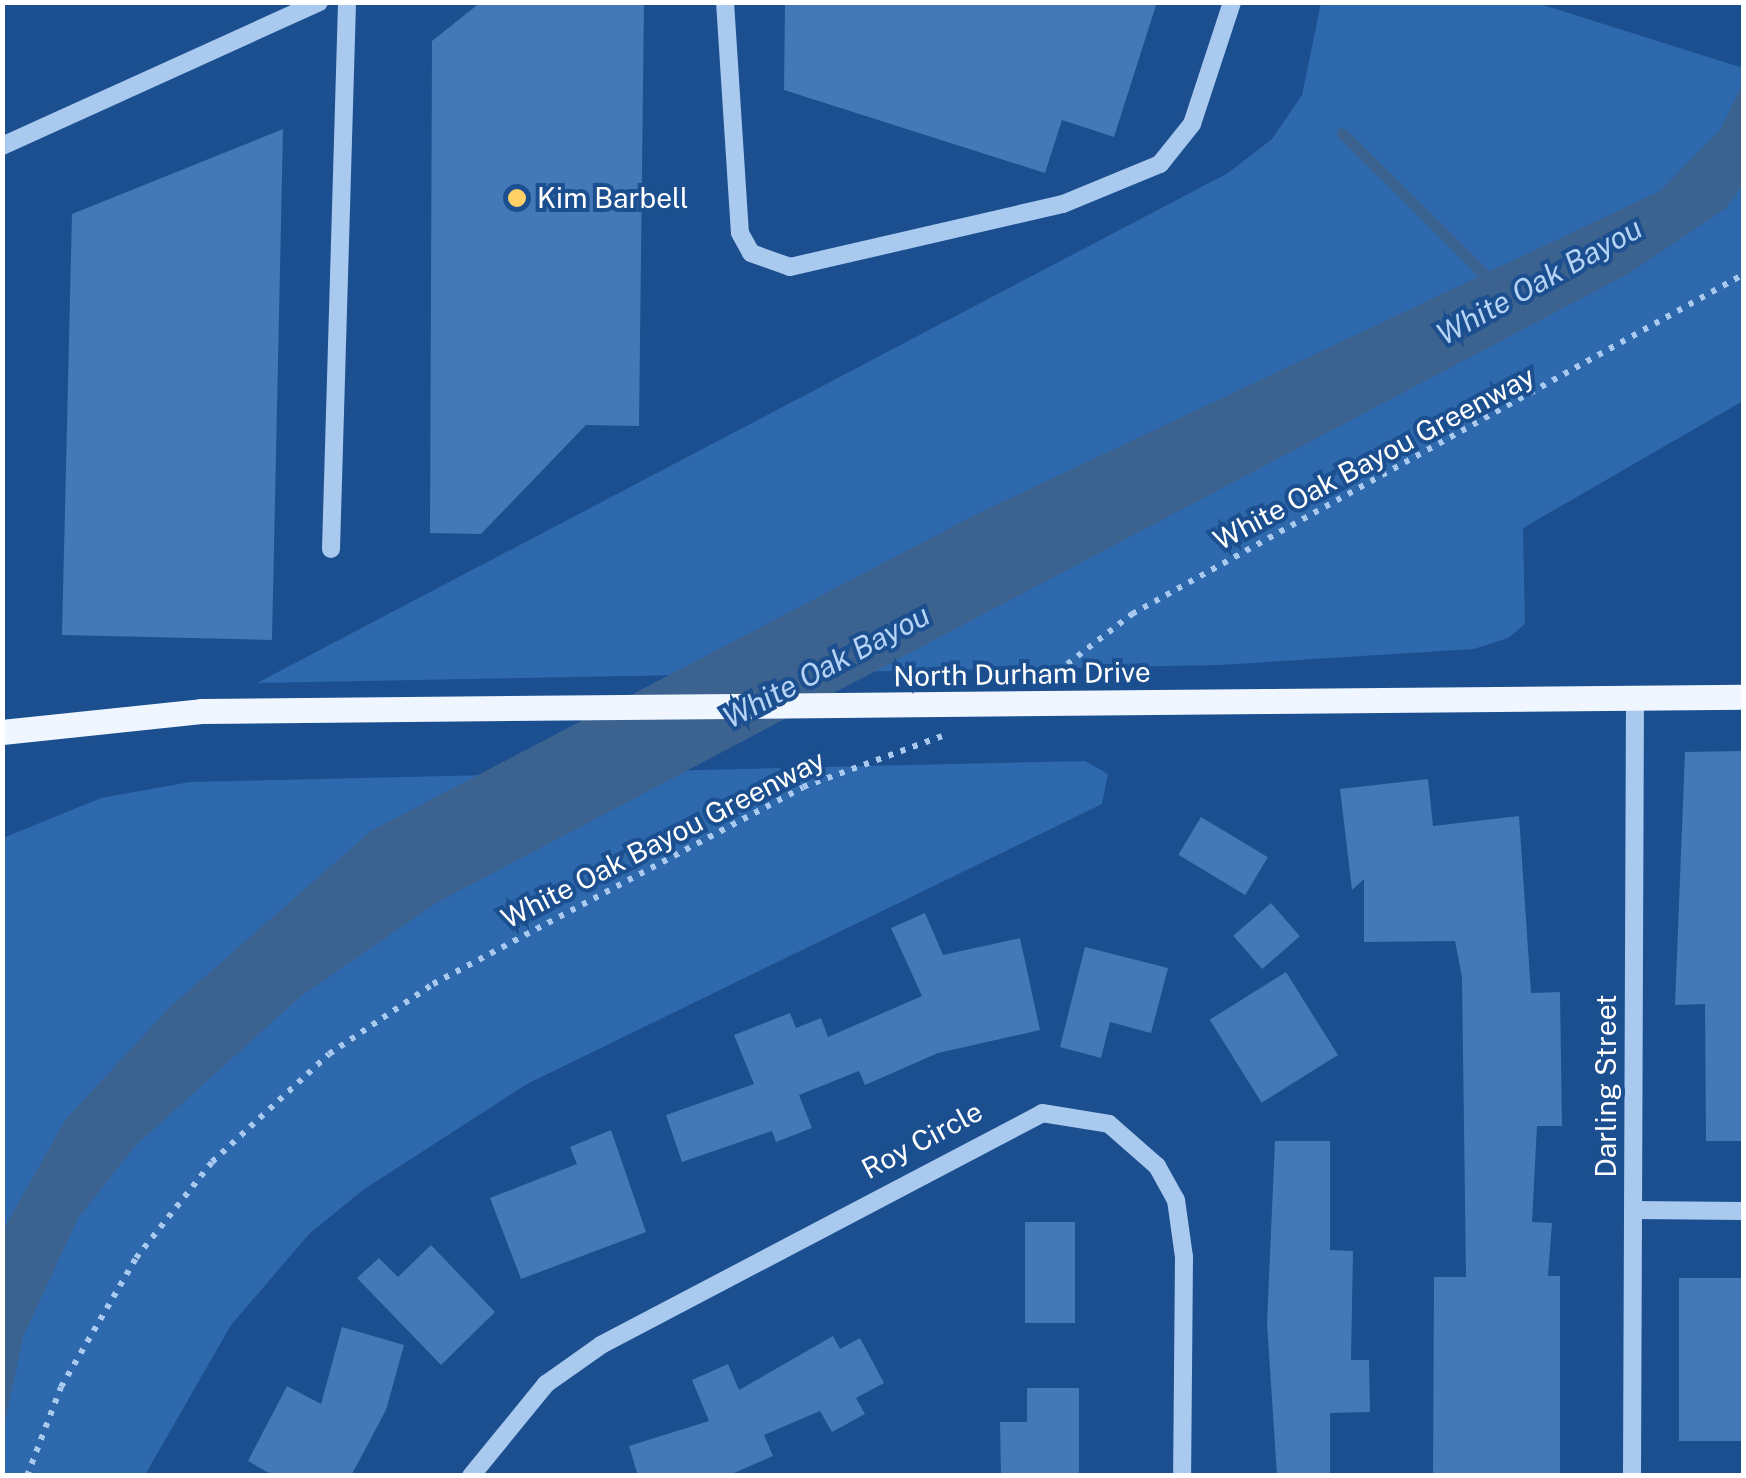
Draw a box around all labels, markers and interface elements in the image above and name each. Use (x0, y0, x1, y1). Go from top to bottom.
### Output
place label: Kim Barbell (537, 181, 689, 215)
marker: Kim Barbell (506, 187, 528, 209)
water label: White Oak Bayou (1430, 210, 1648, 352)
street label: White Oak Bayou Greenway (1208, 359, 1540, 557)
water label: White Oak Bayou (716, 596, 936, 736)
street label: North Durham Drive (893, 655, 1151, 693)
street label: White Oak Bayou Greenway (496, 743, 830, 935)
street label: Darling Street (1589, 994, 1623, 1178)
street label: Roy Circle (856, 1094, 988, 1186)

